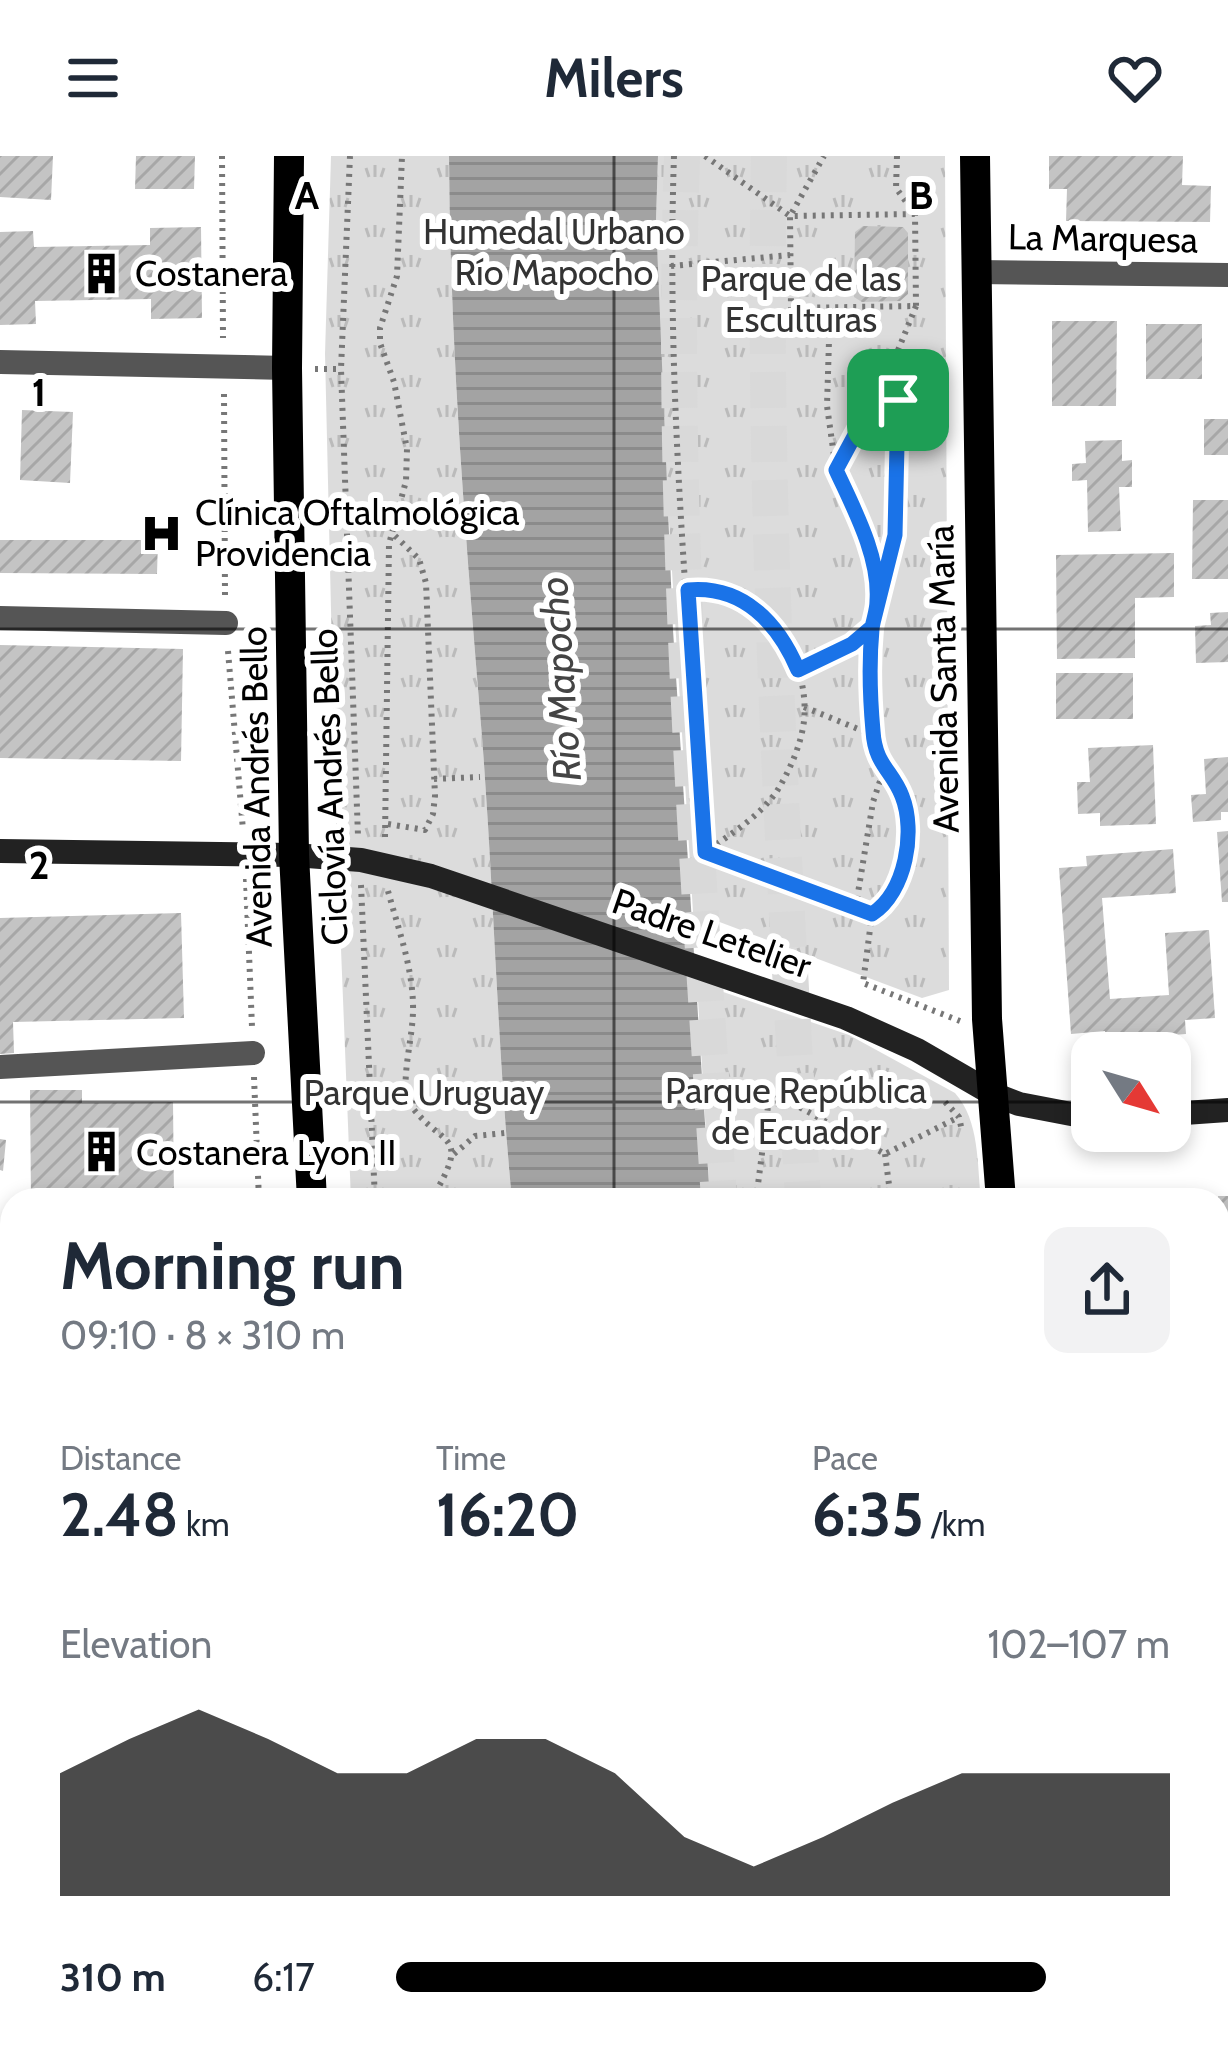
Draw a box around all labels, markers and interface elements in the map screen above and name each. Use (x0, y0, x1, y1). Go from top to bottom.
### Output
icon: menu (60, 45, 126, 111)
text: Milers (544, 45, 684, 111)
icon: heart (1102, 45, 1168, 111)
text: A (295, 171, 320, 219)
text: B (909, 171, 933, 219)
park label: Humedal Urbano Río Mapocho (423, 209, 685, 294)
street label: La Marquesa (1008, 214, 1198, 262)
building icon: Costanera (78, 250, 124, 296)
place label: Costanera (135, 251, 288, 295)
park label: Parque de las Esculturas (701, 256, 901, 341)
pin (847, 349, 949, 451)
icon: arrive (865, 367, 931, 433)
text: 1 (32, 368, 46, 416)
place label: Clínica Oftalmológica Providencia (195, 490, 520, 575)
hospital icon: Clínica Oftalmológica Providencia (138, 510, 184, 556)
street label: Avenida Santa María (918, 525, 968, 833)
water label: Río Mapocho (529, 575, 591, 783)
street label: Avenida Andrés Bello (231, 626, 281, 948)
street label: Ciclovía Andrés Bello (301, 628, 357, 946)
text: 2 (29, 841, 49, 889)
street label: Padre Letelier (607, 878, 818, 988)
north arrow (1071, 1032, 1191, 1152)
map controls (1071, 1032, 1191, 1152)
park label: Parque República de Ecuador (665, 1068, 927, 1153)
park label: Parque Uruguay (304, 1070, 544, 1114)
building icon: Costanera Lyon II (79, 1129, 125, 1175)
place label: Costanera Lyon II (136, 1130, 396, 1174)
text: Morning run (60, 1225, 405, 1306)
button: share (1044, 1227, 1170, 1353)
text: 09:10 · 8 × 310 m (60, 1311, 345, 1359)
text: Distance (60, 1438, 181, 1478)
text: Time (436, 1438, 506, 1478)
text: Pace (812, 1438, 878, 1478)
text: 2.48 (60, 1478, 179, 1551)
text: 16:20 (436, 1478, 579, 1551)
text: 6:35 (812, 1478, 924, 1551)
text: km (179, 1504, 230, 1544)
text: /km (924, 1504, 985, 1544)
text: Elevation (60, 1620, 212, 1668)
text: 102–107 m (987, 1620, 1170, 1668)
text: 310 m (60, 1953, 166, 2001)
text: 6:17 (252, 1953, 315, 2001)

